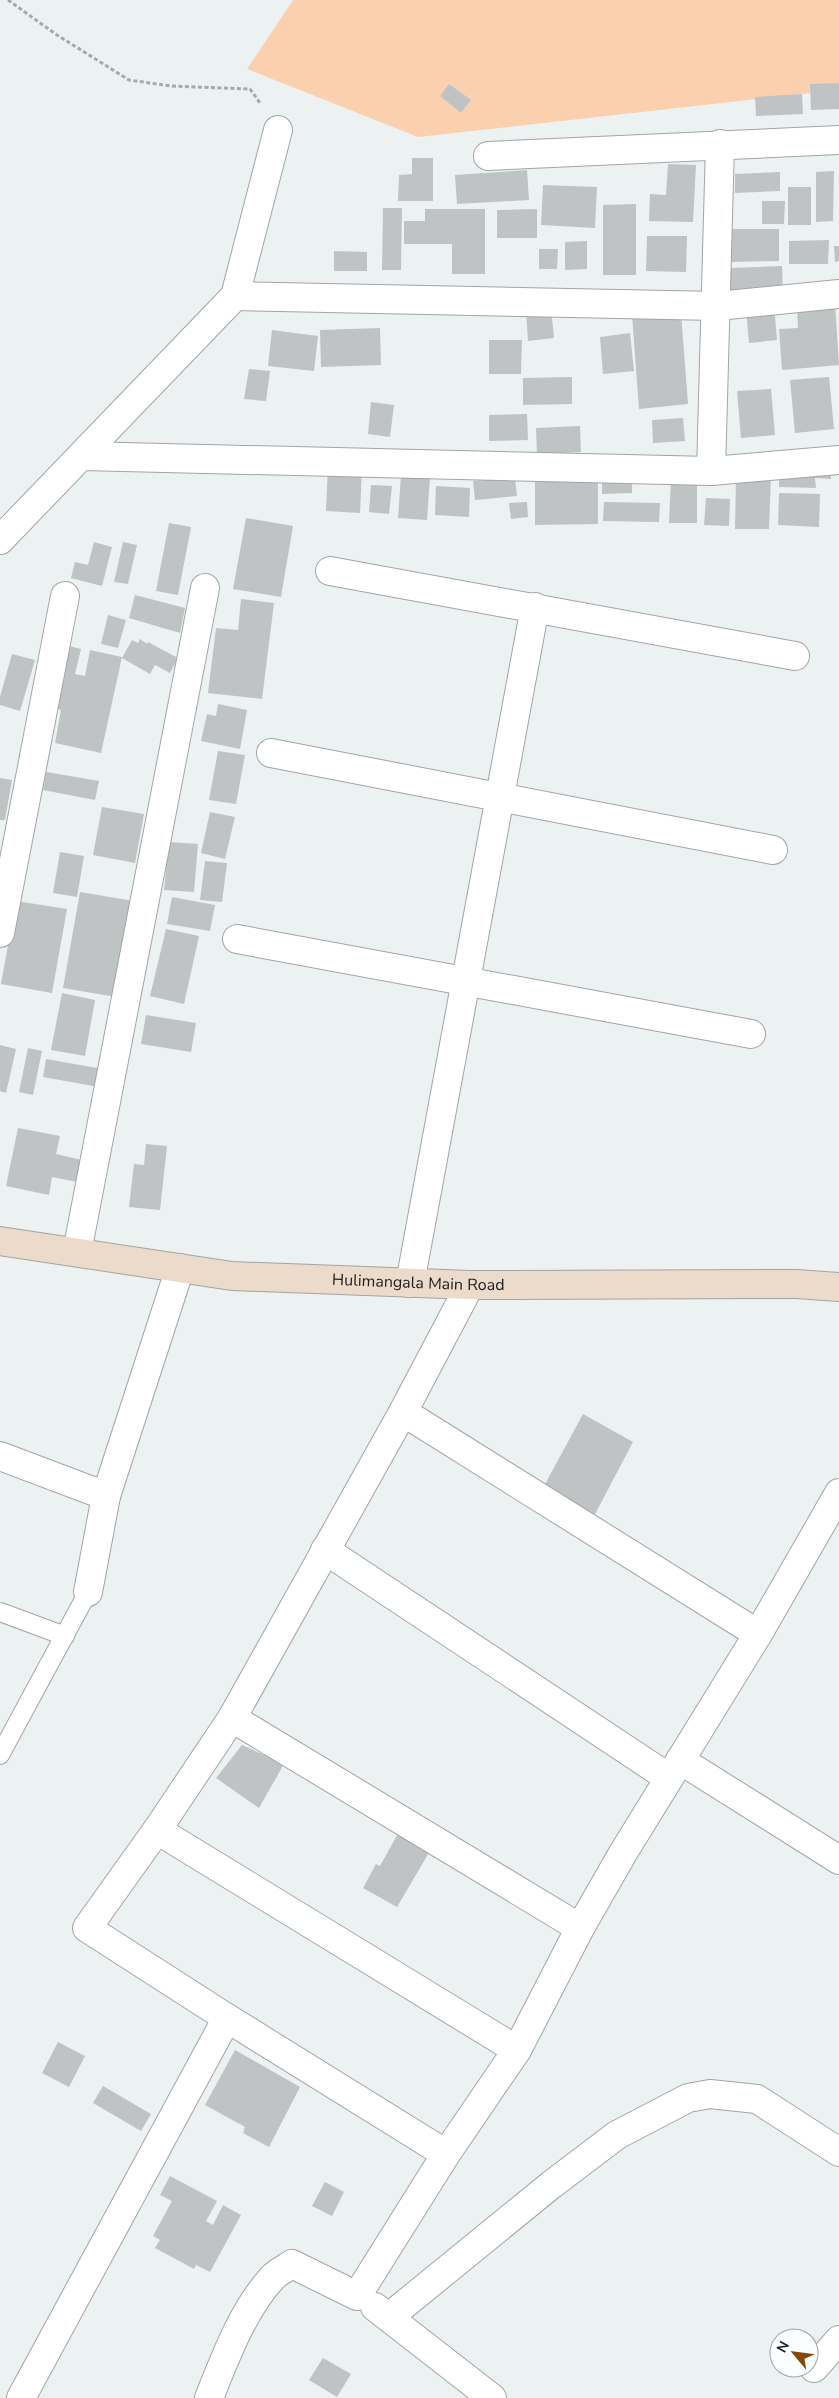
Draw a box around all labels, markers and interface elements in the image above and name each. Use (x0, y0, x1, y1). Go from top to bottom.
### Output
street label: Hulimangala Main Road (332, 1269, 504, 1296)
north arrow (769, 2328, 819, 2378)
text: N (772, 2338, 794, 2356)

